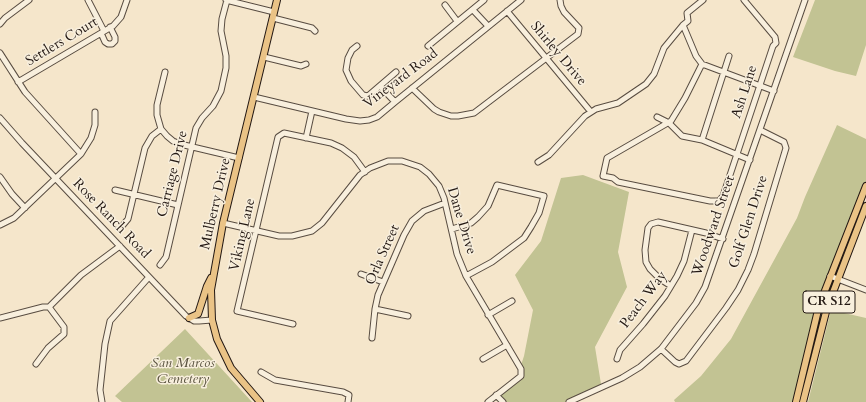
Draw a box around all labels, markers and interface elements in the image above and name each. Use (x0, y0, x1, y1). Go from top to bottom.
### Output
street label: Settlers Court (23, 14, 101, 70)
street label: Shirley Drive (526, 18, 590, 90)
street label: Vineyard Road (360, 45, 442, 113)
street label: Ash Lane (729, 63, 761, 121)
street label: Carriage Drive (154, 129, 192, 219)
street label: Mulberry Drive (197, 157, 235, 251)
street label: Woodward Street (689, 173, 739, 279)
street label: Golf Glen Drive (726, 173, 772, 271)
street label: Rose Ranch Road (69, 176, 153, 262)
street label: Dane Drive (443, 185, 479, 257)
street label: Viking Lane (226, 197, 260, 273)
street label: Orla Street (362, 222, 404, 288)
street label: Peach Way (617, 268, 671, 332)
road number: CR S12 (803, 291, 855, 313)
park label: San Marcos Cemetery (151, 356, 215, 388)

